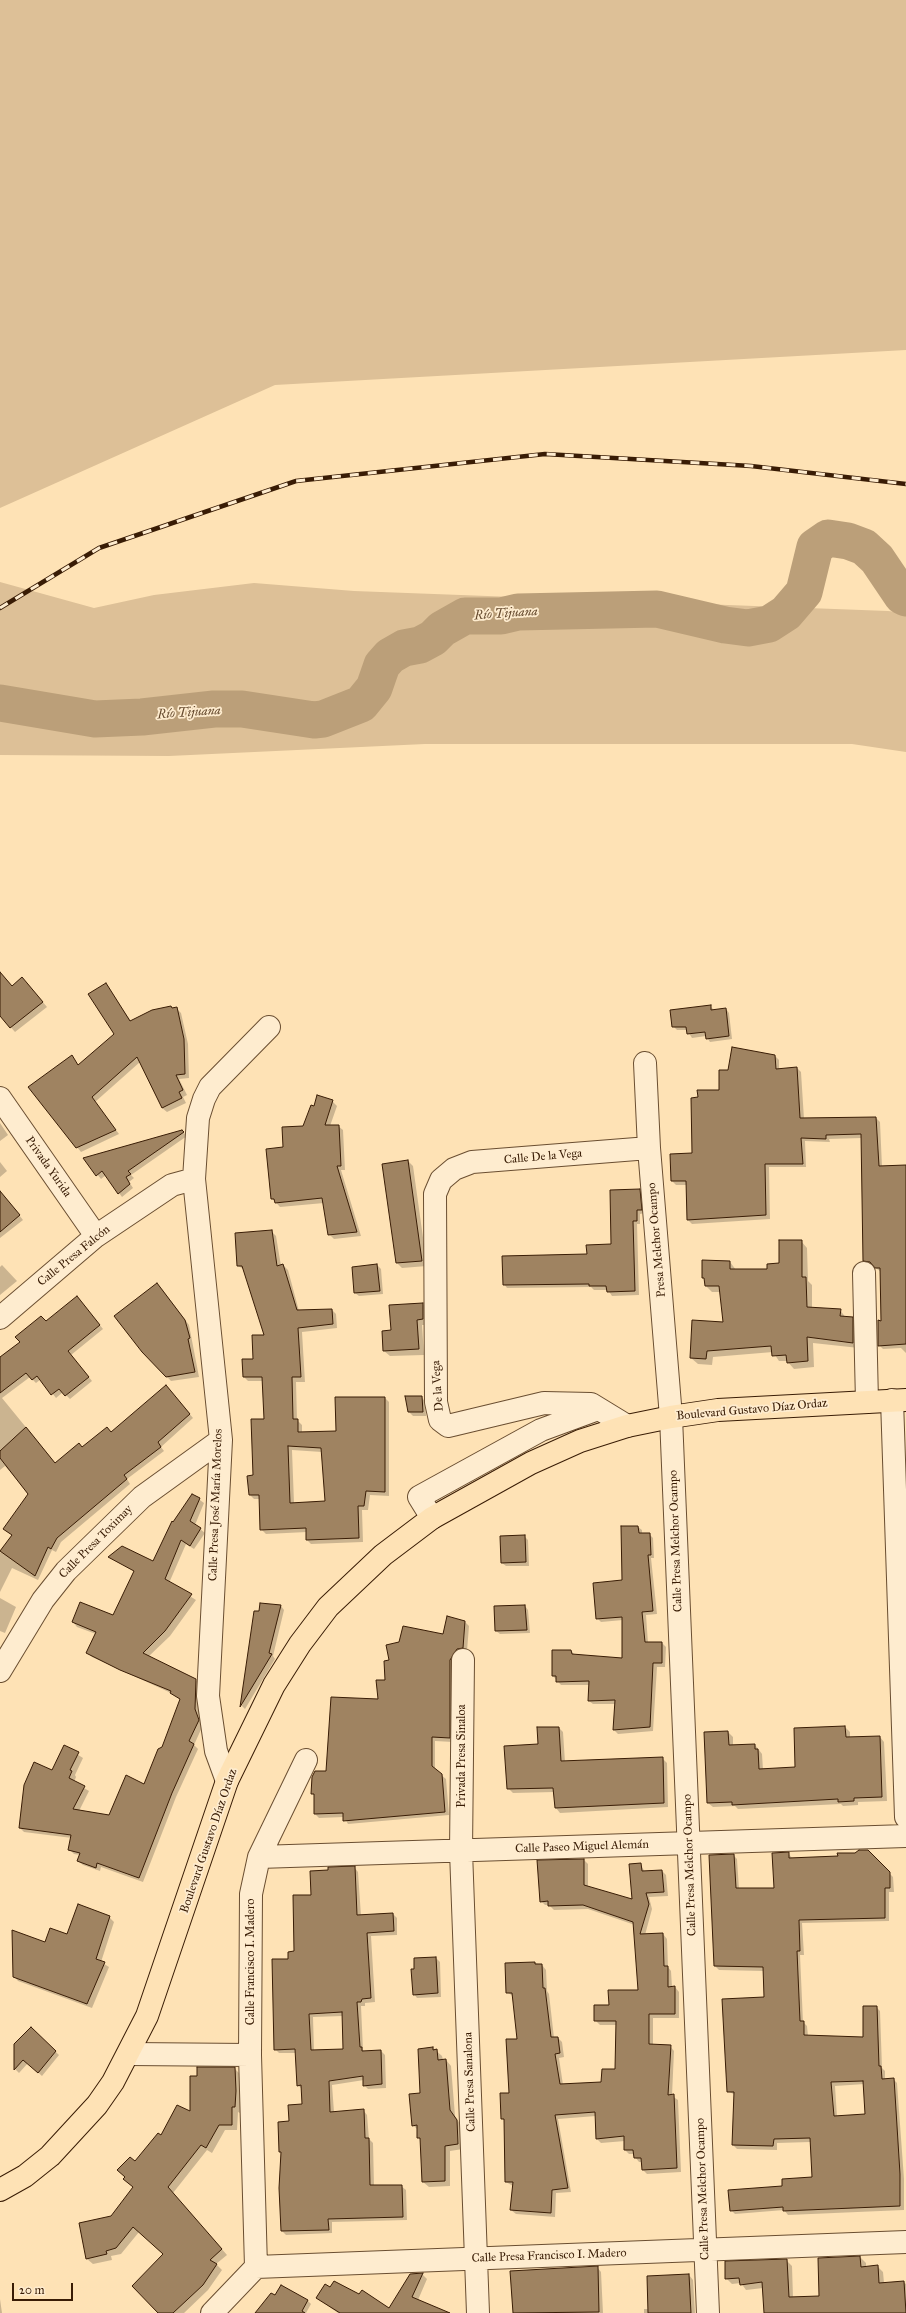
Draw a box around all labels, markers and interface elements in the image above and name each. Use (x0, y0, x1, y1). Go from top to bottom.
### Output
water label: Río Tijuana (474, 604, 538, 624)
water label: Río Tijuana (157, 703, 221, 723)
street label: Privada Yurida (22, 1134, 74, 1200)
street label: Calle De la Vega (503, 1146, 583, 1168)
street label: Presa Melchor Ocampo (645, 1182, 669, 1298)
street label: Calle Presa Falcón (35, 1222, 113, 1290)
street label: De la Vega (429, 1360, 447, 1412)
street label: Boulevard Gustavo Díaz Ordaz (676, 1396, 828, 1424)
street label: Calle Presa José María Morelos (206, 1429, 226, 1581)
street label: Calle Presa Melchor Ocampo (666, 1470, 686, 1612)
street label: Calle Presa Toximay (56, 1502, 136, 1582)
street label: Privada Presa Sinaloa (455, 1704, 469, 1808)
street label: Boulevard Gustavo Díaz Ordaz (177, 1767, 241, 1915)
street label: Calle Presa Melchor Ocampo (680, 1794, 700, 1936)
street label: Calle Paseo Miguel Alemán (515, 1837, 649, 1857)
street label: Calle Francisco I. Madero (244, 1899, 258, 2025)
street label: Calle Presa Sanalona (461, 2032, 479, 2132)
street label: Calle Presa Melchor Ocampo (693, 2118, 713, 2260)
street label: Calle Presa Francisco I. Madero (471, 2246, 627, 2266)
scale bar (14, 2275, 75, 2301)
text: 20 m (19, 2283, 45, 2297)

